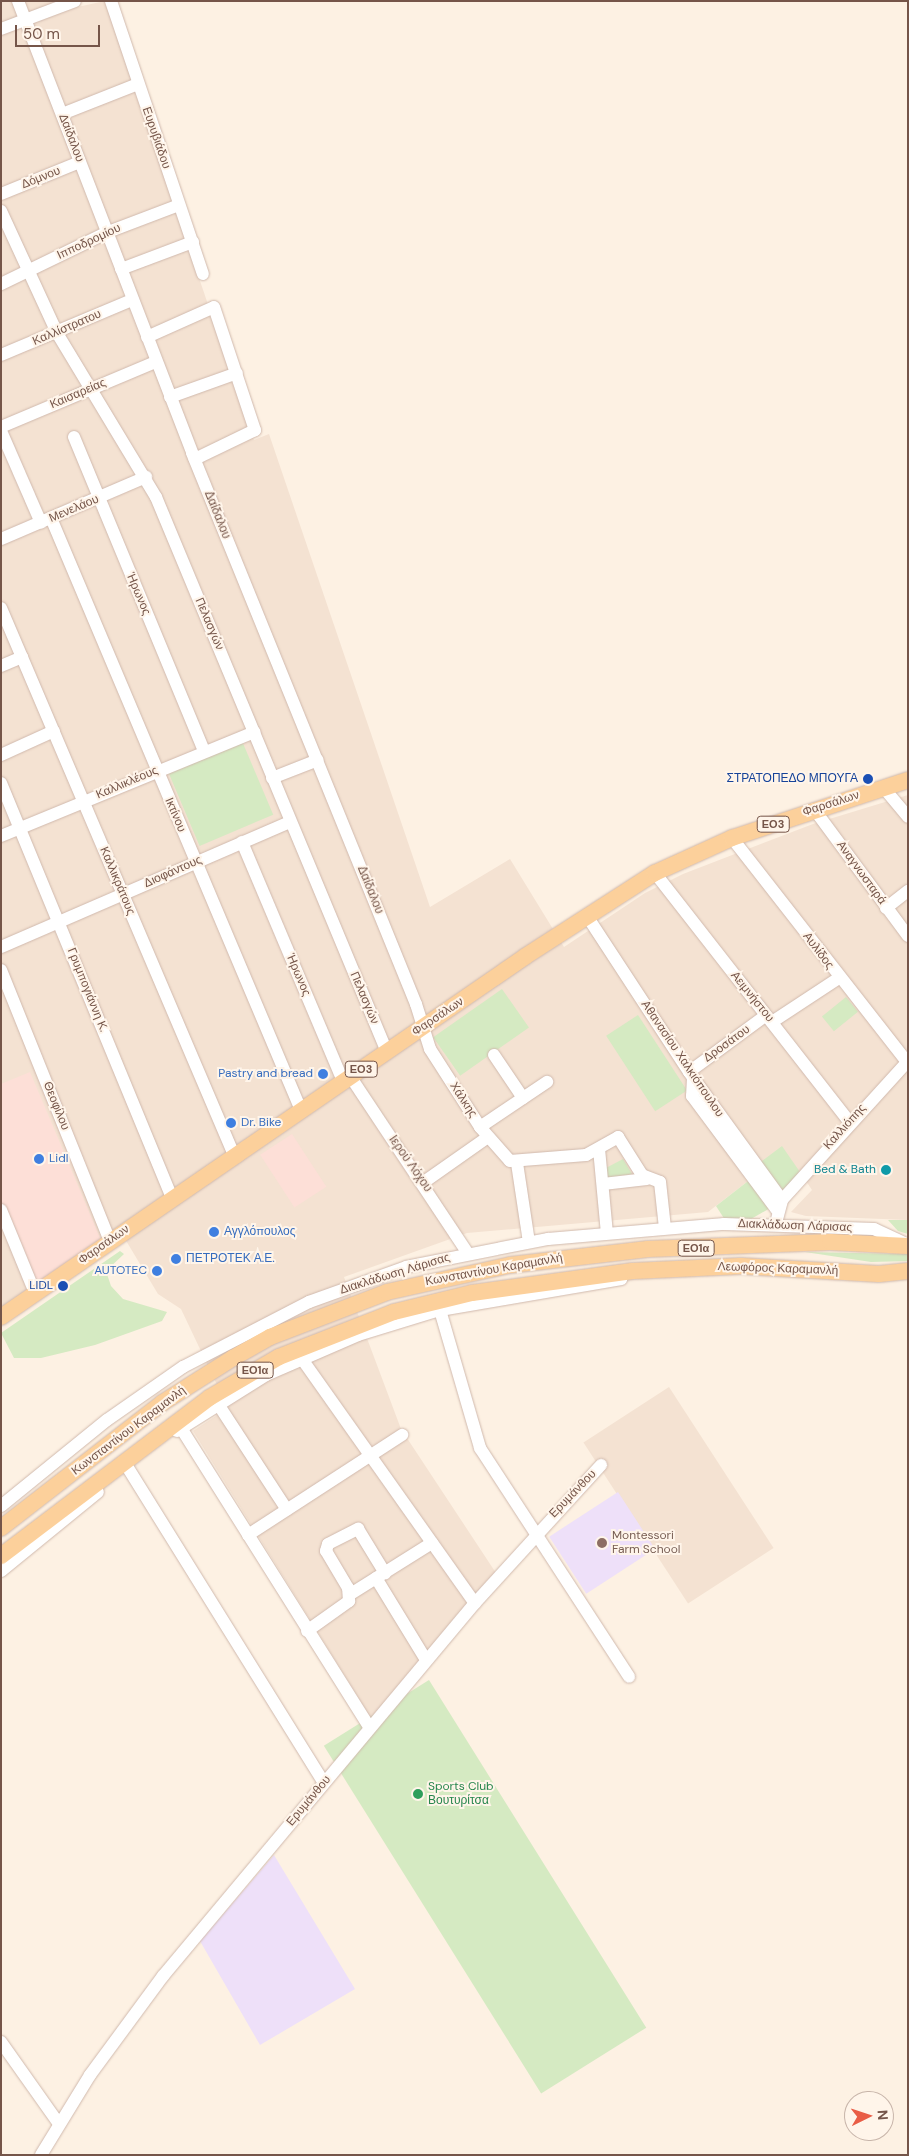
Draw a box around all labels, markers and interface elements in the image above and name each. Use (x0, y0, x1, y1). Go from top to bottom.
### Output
scale bar (18, 15, 102, 47)
text: 50 m (23, 24, 60, 44)
street label: Ευρυβιάδου (139, 105, 173, 171)
street label: Δαίδαλου (55, 112, 87, 164)
street label: Δόμνου (19, 164, 63, 192)
street label: Ιπποδρομίου (55, 221, 123, 263)
street label: Καλλίστρατου (31, 307, 103, 349)
street label: Καισαρείας (48, 376, 108, 412)
street label: Δαίδαλου (201, 489, 233, 541)
street label: Μενελάου (47, 492, 101, 526)
street label: Ήρωνος (123, 571, 153, 617)
street label: Πελασγών (192, 596, 226, 652)
street label: Καλλικλέους (94, 764, 160, 802)
place label: ΣΤΡΑΤΟΠΕΔΟ ΜΠΟΥΓΑ (726, 772, 858, 786)
marker: ΣΤΡΑΤΟΠΕΔΟ ΜΠΟΥΓΑ (862, 773, 874, 785)
street label: Φαρσάλων (801, 788, 861, 820)
street label: Ικτίνου (161, 796, 189, 834)
road number: ΕΟ3 (756, 816, 790, 832)
street label: Αναγνωσταρά (833, 839, 889, 907)
street label: Καλλικράτους (96, 845, 138, 917)
street label: Διοφάντους (142, 853, 204, 891)
street label: Δαίδαλου (354, 864, 386, 916)
street label: Αυλίδος (800, 930, 836, 972)
street label: Γρυμπογιάννη Κ. (64, 946, 110, 1034)
street label: Ήρωνος (283, 952, 313, 998)
street label: Αειμνήστου (727, 969, 777, 1025)
street label: Πελασγών (347, 970, 381, 1026)
street label: Φαρσάλων (410, 995, 466, 1039)
street label: Αθανασίου Χαλκιόπουλου (638, 998, 726, 1120)
street label: Δροσάτου (701, 1022, 753, 1066)
road number: ΕΟ3 (344, 1060, 378, 1078)
place label: Pastry and bread (218, 1067, 313, 1081)
marker: Pastry and bread (317, 1068, 329, 1080)
street label: Θεοφίλου (40, 1080, 72, 1132)
street label: Χάλκης (446, 1080, 480, 1120)
street label: Καλλιόπης (821, 1101, 869, 1153)
place label: Dr. Bike (241, 1116, 281, 1130)
marker: Dr. Bike (225, 1117, 237, 1129)
street label: Ιερού Λόχου (385, 1133, 435, 1195)
place label: Lidl (49, 1152, 68, 1166)
marker: Lidl (33, 1153, 45, 1165)
place label: Bed & Bath (814, 1163, 876, 1177)
marker: Bed & Bath (880, 1164, 892, 1176)
street label: Διακλάδωση Λάρισας (738, 1217, 852, 1235)
street label: Φαρσάλων (76, 1222, 132, 1268)
place label: Αγγλόπουλος (224, 1225, 296, 1239)
marker: Αγγλόπουλος (208, 1226, 220, 1238)
road number: ΕΟ1α (677, 1240, 715, 1256)
street label: Διακλάδωση Λάρισας (338, 1250, 452, 1298)
street label: Κωνσταντίνου Καραμανλή (424, 1251, 564, 1289)
place label: ΠΕΤΡΟΤΕΚ Α.Ε. (186, 1252, 275, 1266)
marker: ΠΕΤΡΟΤΕΚ Α.Ε. (170, 1253, 182, 1265)
street label: Λεωφόρος Καραμανλή (717, 1260, 839, 1278)
place label: AUTOTEC (94, 1264, 147, 1278)
marker: AUTOTEC (151, 1265, 163, 1277)
place label: LIDL (29, 1279, 53, 1293)
marker: LIDL (57, 1280, 69, 1292)
road number: ΕΟ1α (236, 1362, 274, 1378)
street label: Κωνσταντίνου Καραμανλή (69, 1383, 189, 1479)
street label: Ερυμάνθου (547, 1467, 599, 1521)
place label: Montessori Farm School (612, 1529, 680, 1557)
marker: Montessori Farm School (596, 1537, 608, 1549)
street label: Ερυμάνθου (284, 1773, 334, 1829)
place label: Sports Club Βουτυρίτσα (428, 1780, 494, 1808)
marker: Sports Club Βουτυρίτσα (412, 1788, 424, 1800)
north arrow (844, 2091, 894, 2141)
text: N (874, 2109, 892, 2121)

